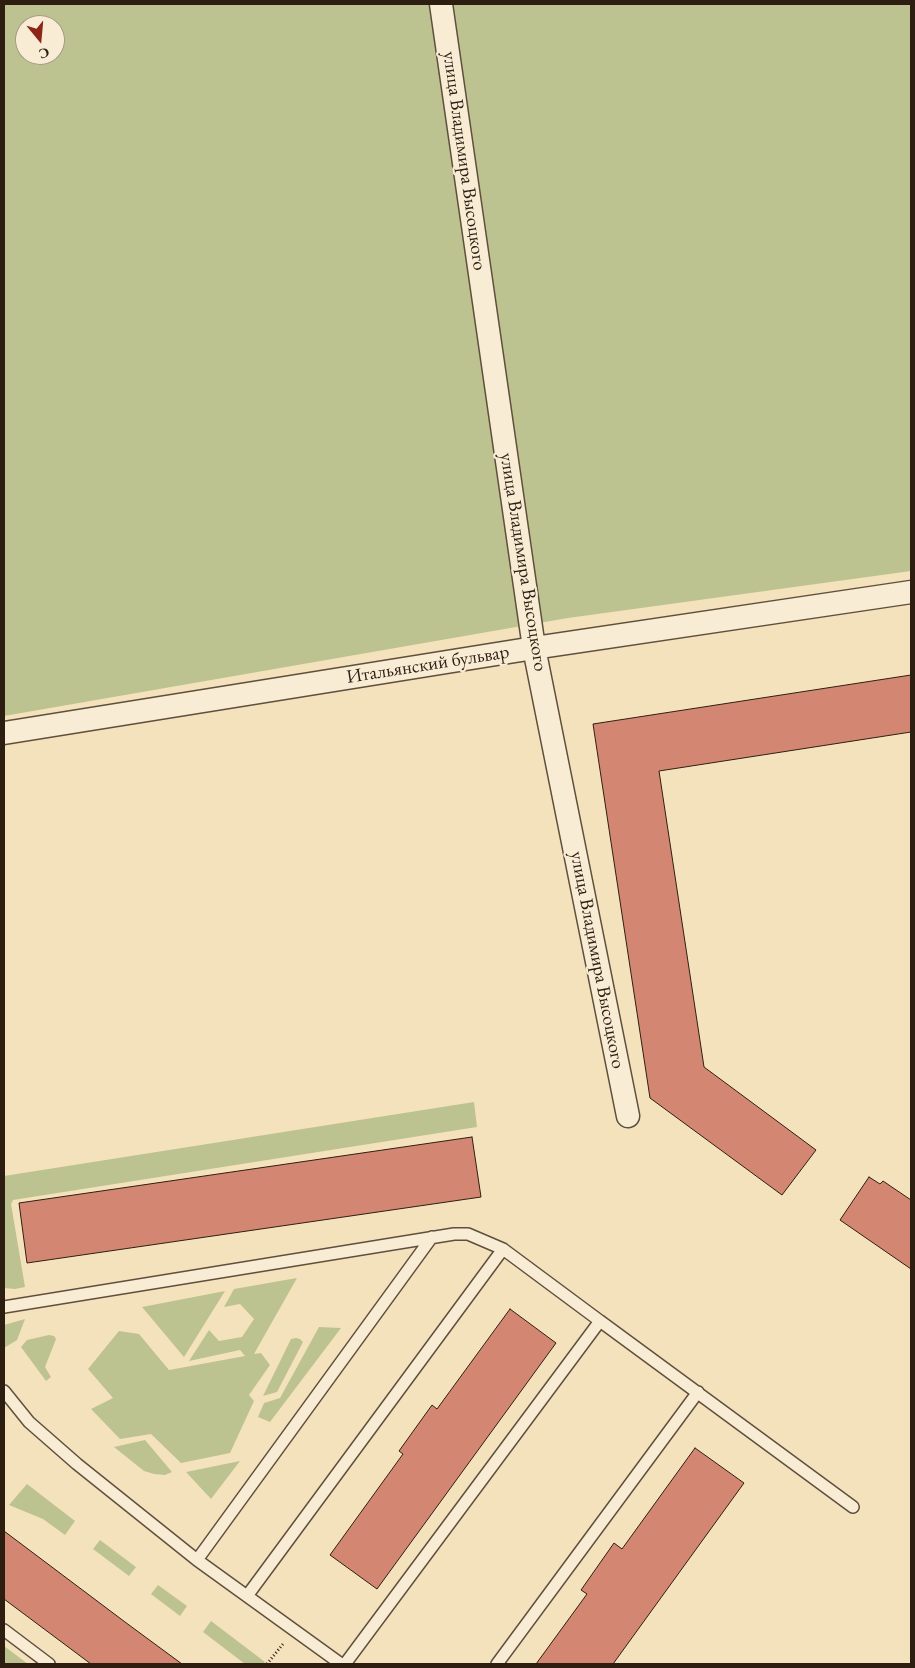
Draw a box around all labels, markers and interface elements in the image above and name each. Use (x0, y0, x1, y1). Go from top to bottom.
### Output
north arrow (15, 15, 65, 65)
text: С (37, 43, 51, 63)
street label: улица Владимира Высоцкого (437, 50, 491, 272)
street label: улица Владимира Высоцкого (494, 451, 552, 673)
street label: Итальянский бульвар (345, 641, 511, 689)
street label: улица Владимира Высоцкого (565, 849, 629, 1071)

